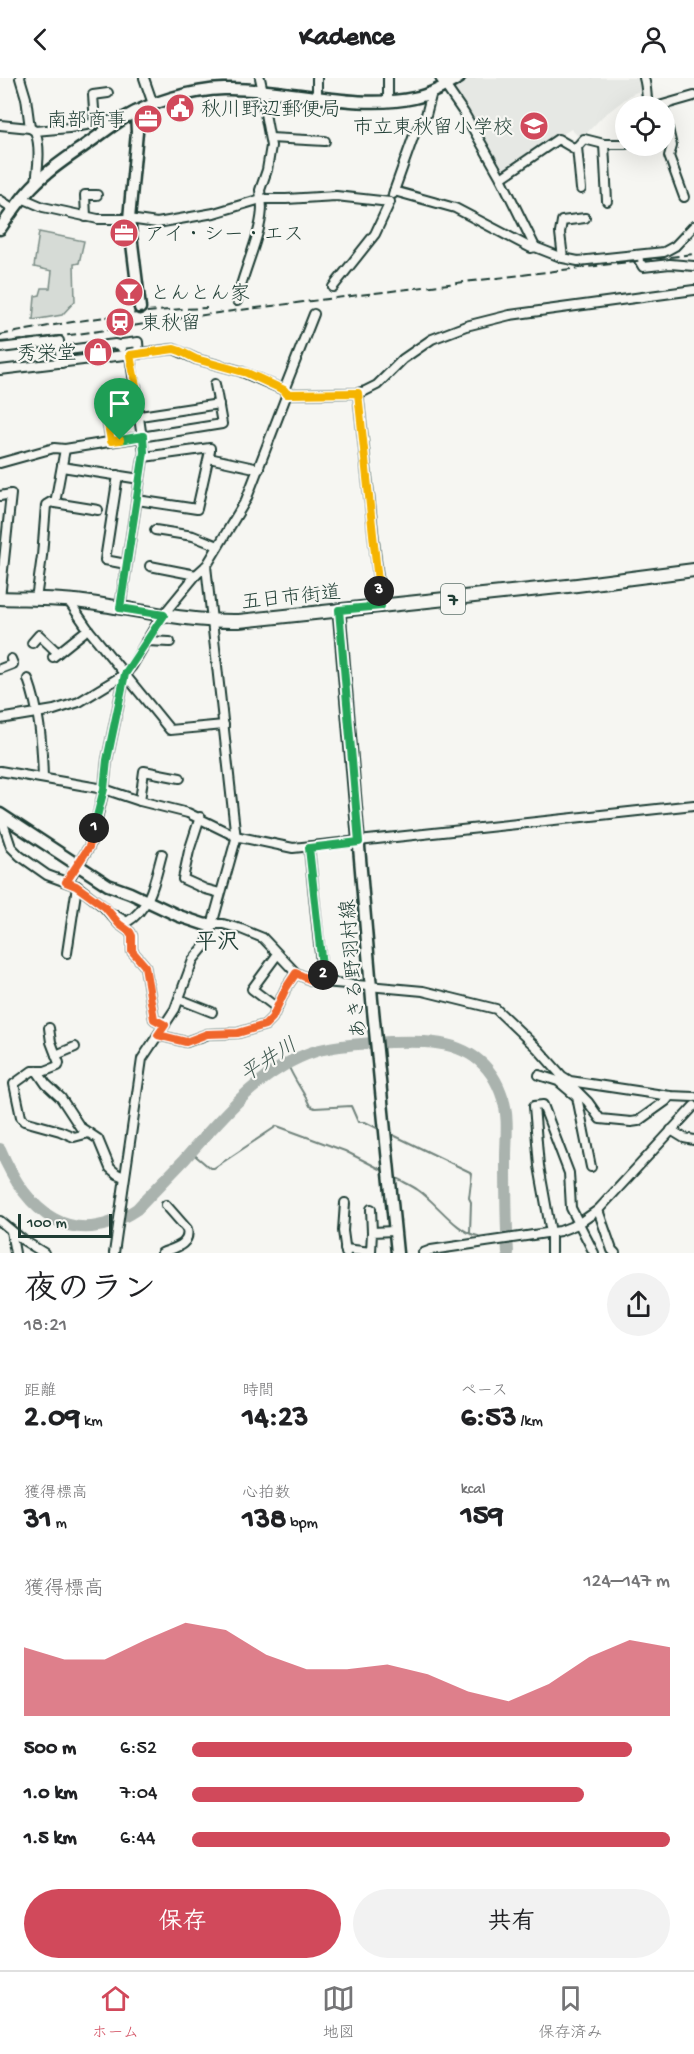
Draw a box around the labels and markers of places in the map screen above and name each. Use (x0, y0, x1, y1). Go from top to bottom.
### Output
public building icon: 秋川野辺郵便局 (164, 92, 196, 124)
place label: 秋川野辺郵便局 (201, 98, 341, 123)
office icon: 南部商事 (132, 103, 164, 135)
place label: 南部商事 (47, 109, 127, 134)
school or university icon: 市立東秋留小学校 (518, 110, 550, 142)
place label: 市立東秋留小学校 (353, 116, 513, 141)
office icon: アイ・シー・エス (108, 217, 140, 249)
place label: アイ・シー・エス (145, 225, 304, 248)
bar icon: とんとん家 (113, 276, 145, 308)
place label: とんとん家 (150, 283, 250, 307)
station icon: 東秋留 (104, 306, 136, 338)
place label: 東秋留 (141, 312, 201, 337)
shop icon: 秀栄堂 (82, 336, 114, 368)
place label: 秀栄堂 (17, 342, 77, 367)
pin (94, 378, 145, 440)
pin: 3 (364, 576, 394, 606)
pin: 1 (79, 813, 109, 843)
pin: 2 (308, 960, 338, 990)

